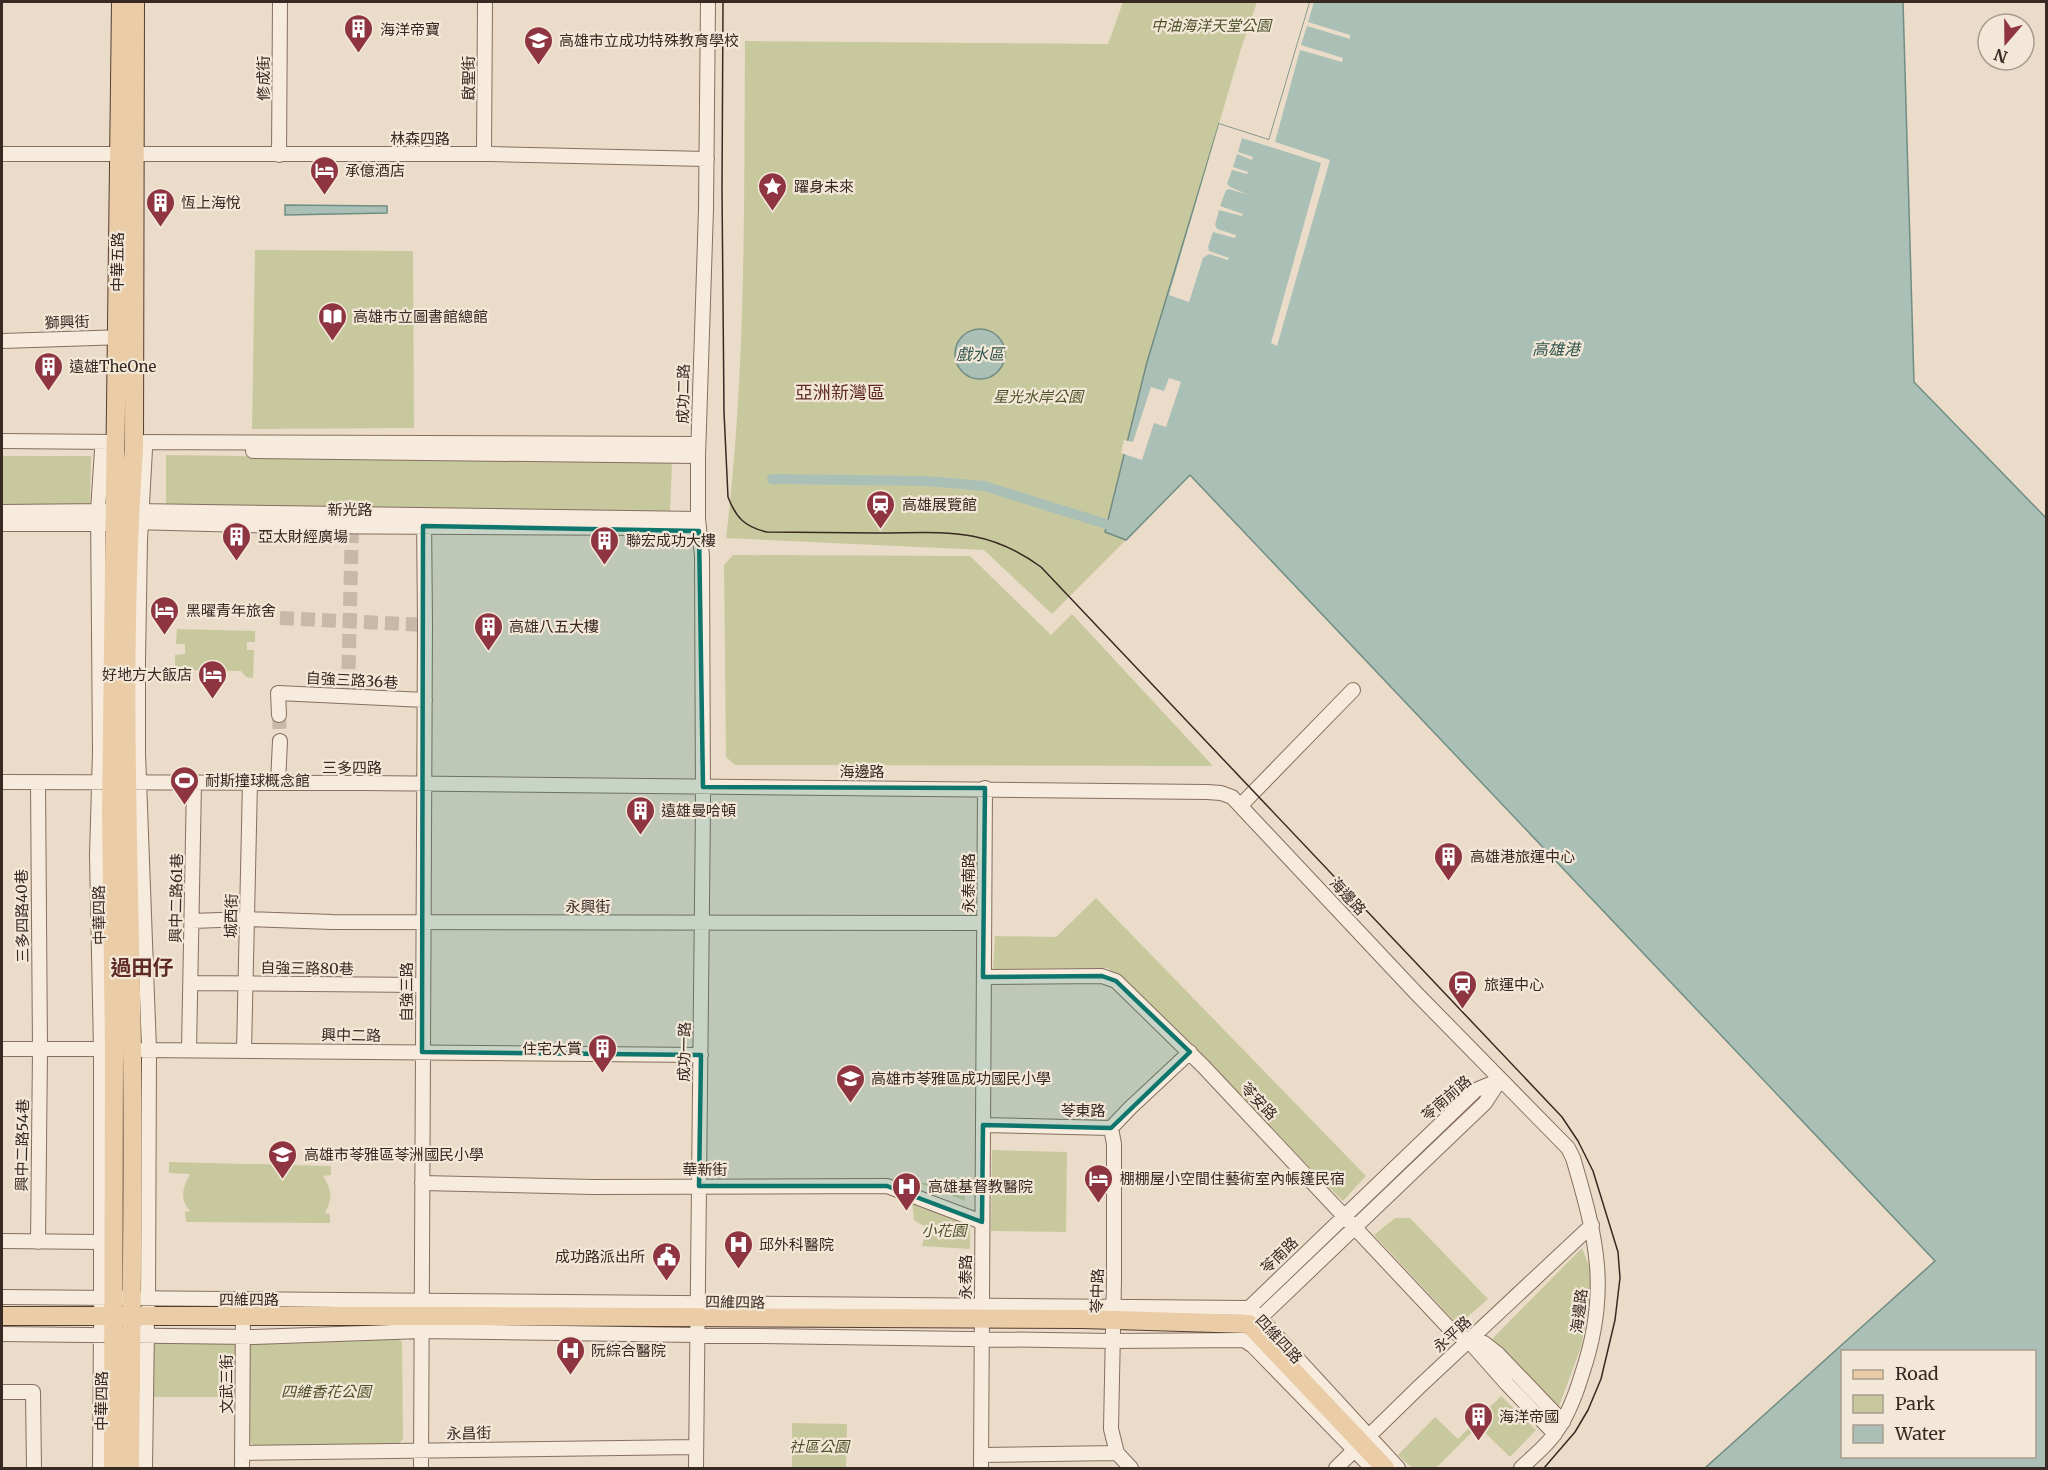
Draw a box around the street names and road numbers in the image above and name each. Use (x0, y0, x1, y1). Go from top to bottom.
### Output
street label: 修成街 (254, 55, 273, 101)
street label: 啟聖街 (459, 55, 478, 101)
street label: 林森四路 (390, 129, 450, 148)
street label: 中華五路 (108, 232, 127, 292)
street label: 獅興街 (44, 312, 90, 332)
street label: 成功二路 (673, 364, 693, 424)
street label: 新光路 (327, 500, 373, 519)
street label: 自強三路36巷 (305, 668, 399, 692)
street label: 三多四路 (322, 758, 382, 777)
street label: 海邊路 (839, 762, 885, 781)
street label: 興中二路61巷 (166, 853, 186, 943)
street label: 永泰南路 (959, 853, 978, 913)
street label: 三多四路40巷 (12, 869, 32, 963)
street label: 海邊路 (1326, 873, 1370, 919)
street label: 中華四路 (89, 885, 109, 945)
street label: 城西街 (221, 893, 241, 939)
street label: 永興街 (565, 897, 611, 916)
street label: 自強三路80巷 (260, 958, 354, 978)
street label: 自強三路 (397, 962, 416, 1022)
street label: 成功一路 (674, 1022, 694, 1082)
street label: 興中二路 (321, 1025, 381, 1045)
street label: 苓南前路 (1417, 1071, 1475, 1125)
street label: 苓安路 (1237, 1078, 1281, 1124)
street label: 興中二路54巷 (12, 1098, 32, 1192)
street label: 苓東路 (1060, 1101, 1106, 1120)
street label: 華新街 (682, 1160, 728, 1179)
street label: 苓南路 (1256, 1233, 1302, 1277)
street label: 永泰路 (956, 1254, 975, 1300)
street label: 苓中路 (1087, 1268, 1107, 1314)
street label: 海邊路 (1567, 1288, 1591, 1334)
street label: 四維四路 (219, 1290, 279, 1309)
street label: 四維四路 (705, 1292, 765, 1312)
street label: 四維四路 (1252, 1311, 1306, 1367)
street label: 永平路 (1429, 1312, 1475, 1356)
street label: 文武三街 (217, 1354, 236, 1414)
street label: 中華四路 (92, 1371, 111, 1431)
street label: 永昌街 (446, 1423, 492, 1443)

